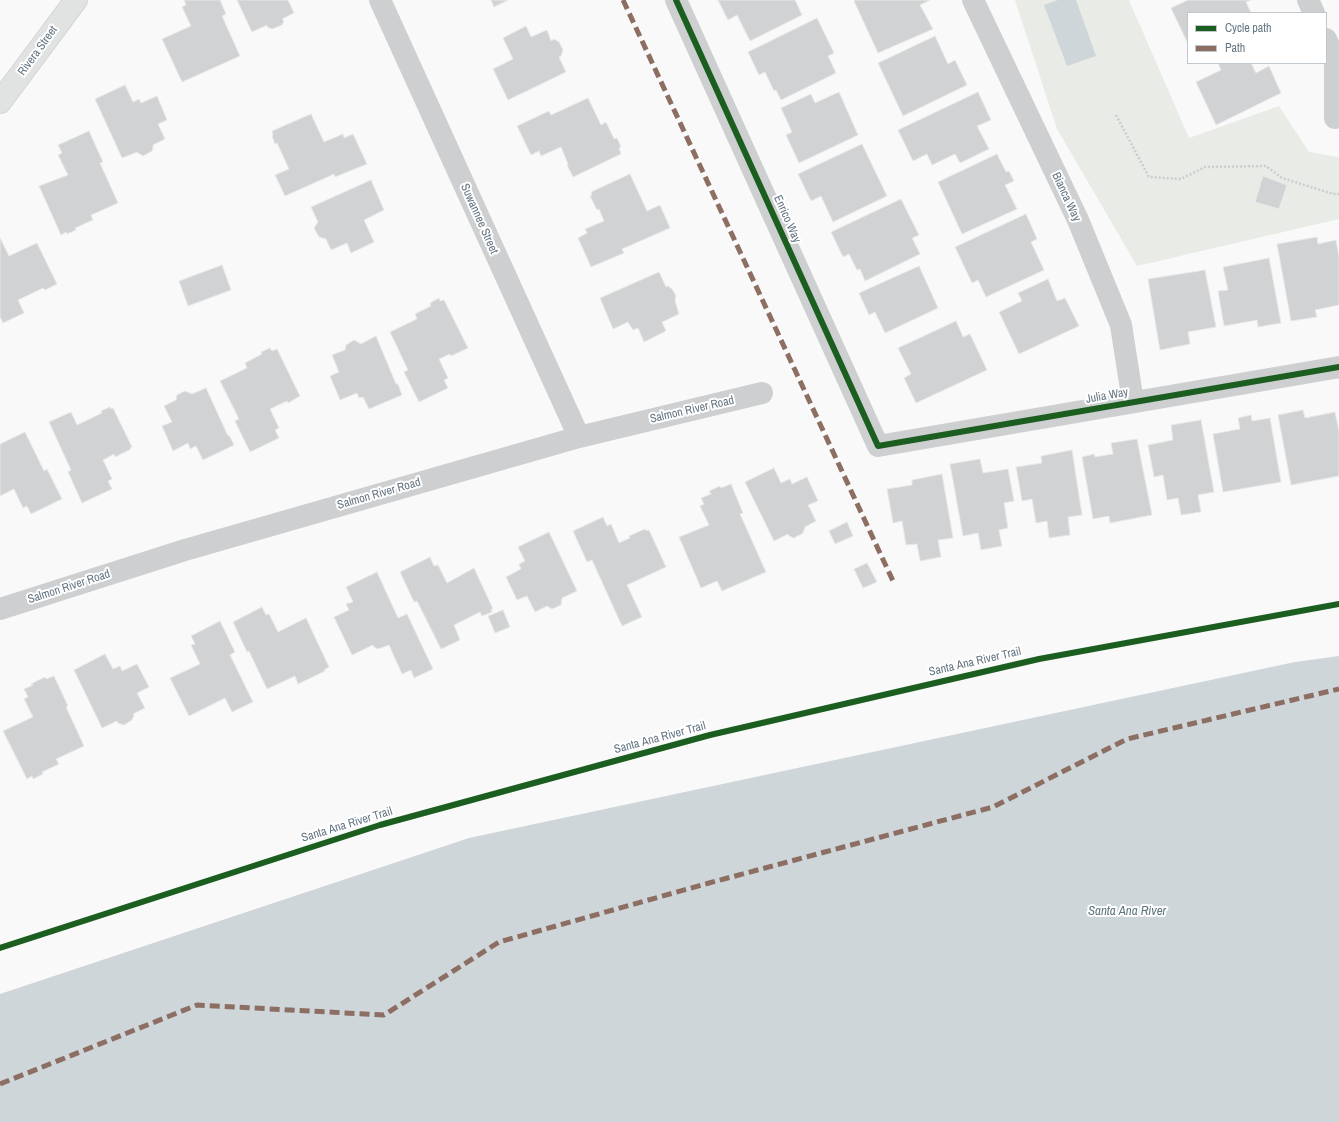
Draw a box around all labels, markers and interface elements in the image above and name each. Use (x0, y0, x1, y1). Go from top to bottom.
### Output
legend (1187, 12, 1327, 64)
text: Cycle path (1225, 20, 1272, 36)
street label: Rivera Street (15, 23, 61, 79)
text: Path (1225, 40, 1245, 56)
street label: Bianca Way (1048, 170, 1084, 224)
street label: Suwannee Street (457, 182, 501, 256)
street label: Enrico Way (770, 193, 804, 245)
street label: Julia Way (1085, 385, 1129, 407)
street label: Salmon River Road (649, 393, 735, 427)
street label: Salmon River Road (336, 475, 422, 513)
street label: Salmon River Road (26, 567, 112, 607)
street label: Santa Ana River Trail (927, 644, 1023, 680)
street label: Santa Ana River Trail (613, 719, 707, 757)
street label: Santa Ana River Trail (300, 804, 394, 846)
water label: Santa Ana River (1088, 904, 1166, 920)

